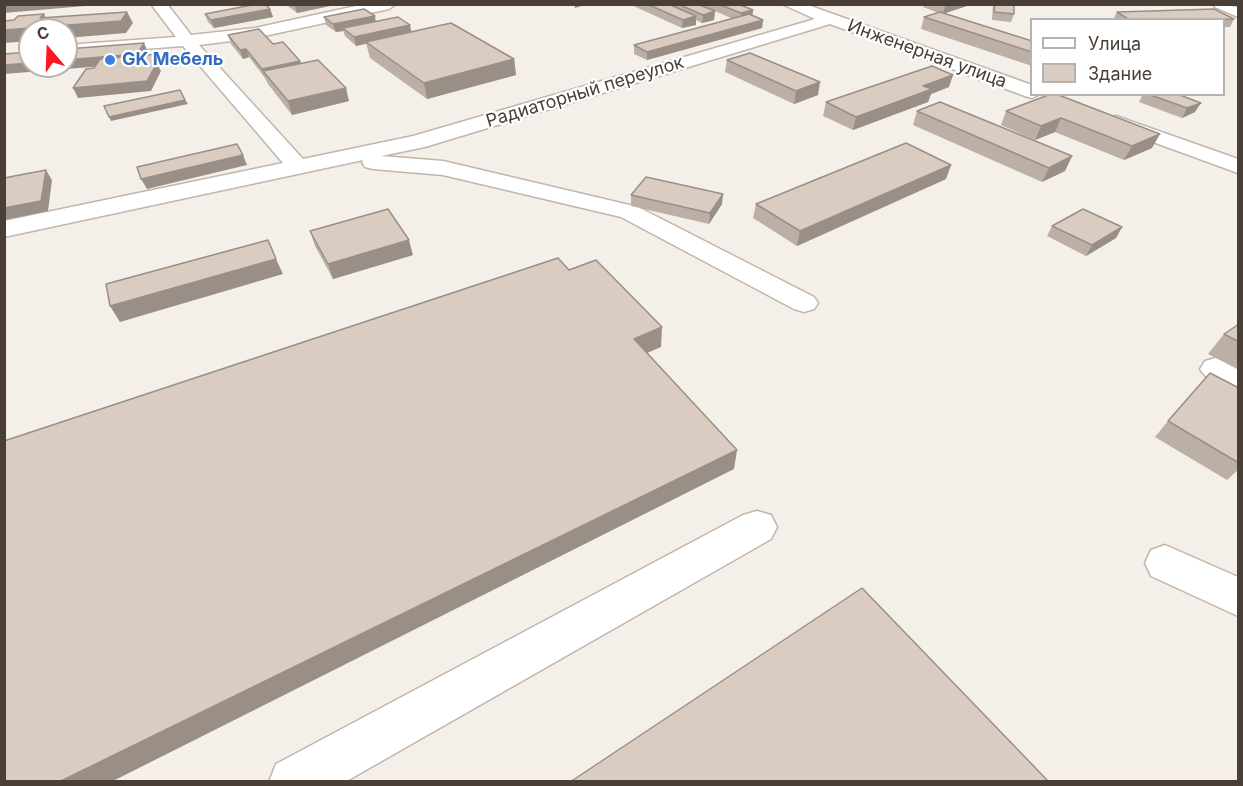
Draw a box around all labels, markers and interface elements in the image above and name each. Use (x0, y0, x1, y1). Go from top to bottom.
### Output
street label: Инженерная улица (844, 15, 1010, 93)
north arrow (18, 18, 78, 78)
legend (1030, 18, 1225, 96)
text: С (34, 21, 52, 44)
text: Улица (1088, 33, 1141, 54)
place label: GK Мебель (122, 49, 223, 71)
street label: Радиаторный переулок (484, 52, 686, 132)
marker: GK Мебель (103, 53, 117, 67)
text: Здание (1088, 63, 1152, 84)

